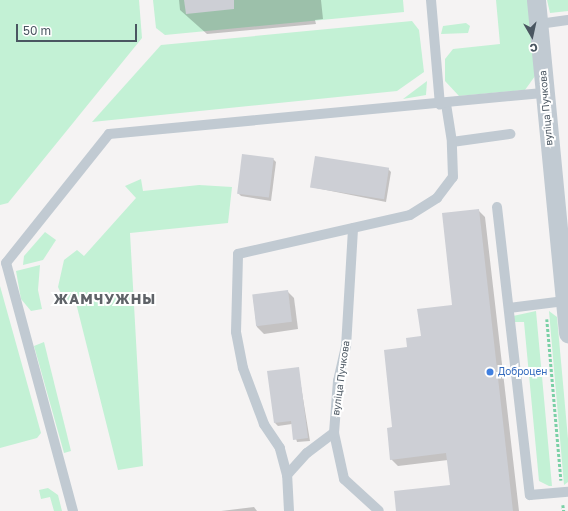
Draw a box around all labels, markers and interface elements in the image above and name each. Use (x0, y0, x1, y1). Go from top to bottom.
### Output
scale bar (18, 16, 139, 42)
north arrow (512, 16, 552, 56)
text: 50 m (23, 23, 51, 38)
text: С (529, 41, 539, 55)
street label: вуліца Пучкова (537, 70, 555, 146)
district label: ЖАМЧУЖНЫ (54, 291, 156, 307)
street label: вуліца Пучкова (330, 340, 352, 416)
place label: Доброцен (498, 366, 547, 378)
marker: Доброцен (485, 367, 495, 377)

